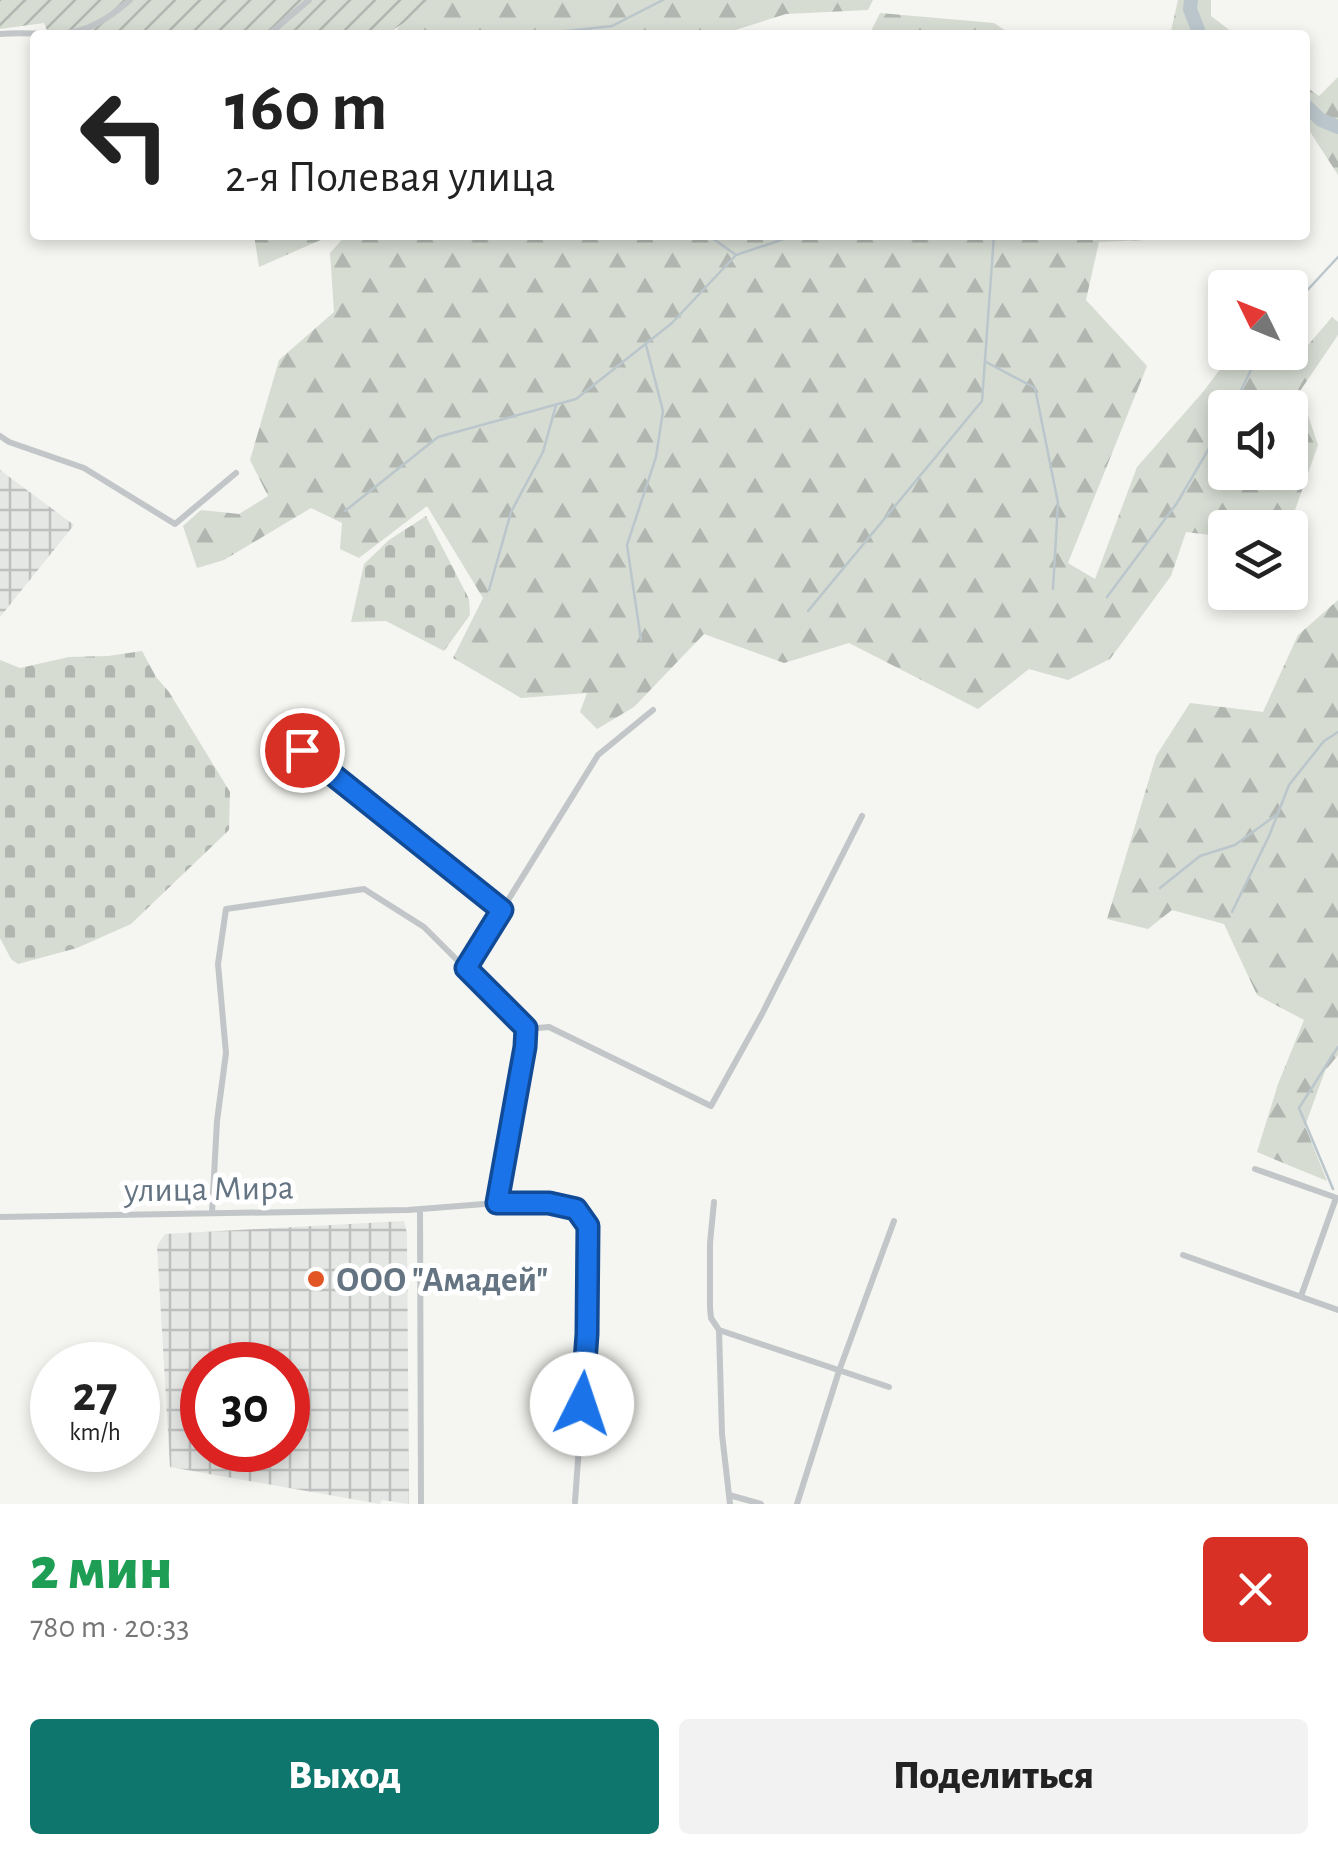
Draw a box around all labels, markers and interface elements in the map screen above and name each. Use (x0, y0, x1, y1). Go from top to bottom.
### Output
icon: left (60, 70, 190, 200)
text: 160 m (225, 73, 388, 143)
text: 2-я Полевая улица (225, 155, 556, 200)
north arrow (1208, 270, 1308, 370)
map controls (1208, 270, 1308, 610)
button: sound (1208, 390, 1308, 490)
button: layers (1208, 510, 1308, 610)
pin (260, 708, 345, 793)
icon: arrive (275, 723, 330, 778)
street label: улица Мира (123, 1171, 294, 1208)
place label: ООО "Амадей" (336, 1263, 548, 1298)
marker: ООО "Амадей" (305, 1268, 327, 1290)
speed limit sign: 30 (180, 1342, 310, 1472)
position arrow (530, 1352, 634, 1456)
text: 27 (72, 1370, 118, 1420)
text: km/h (69, 1420, 121, 1445)
button: close (1203, 1537, 1308, 1642)
text: 2 мин (30, 1540, 173, 1600)
text: 780 m · 20:33 (30, 1611, 189, 1643)
button: Выход (30, 1719, 659, 1834)
button: Поделиться (679, 1719, 1308, 1834)

